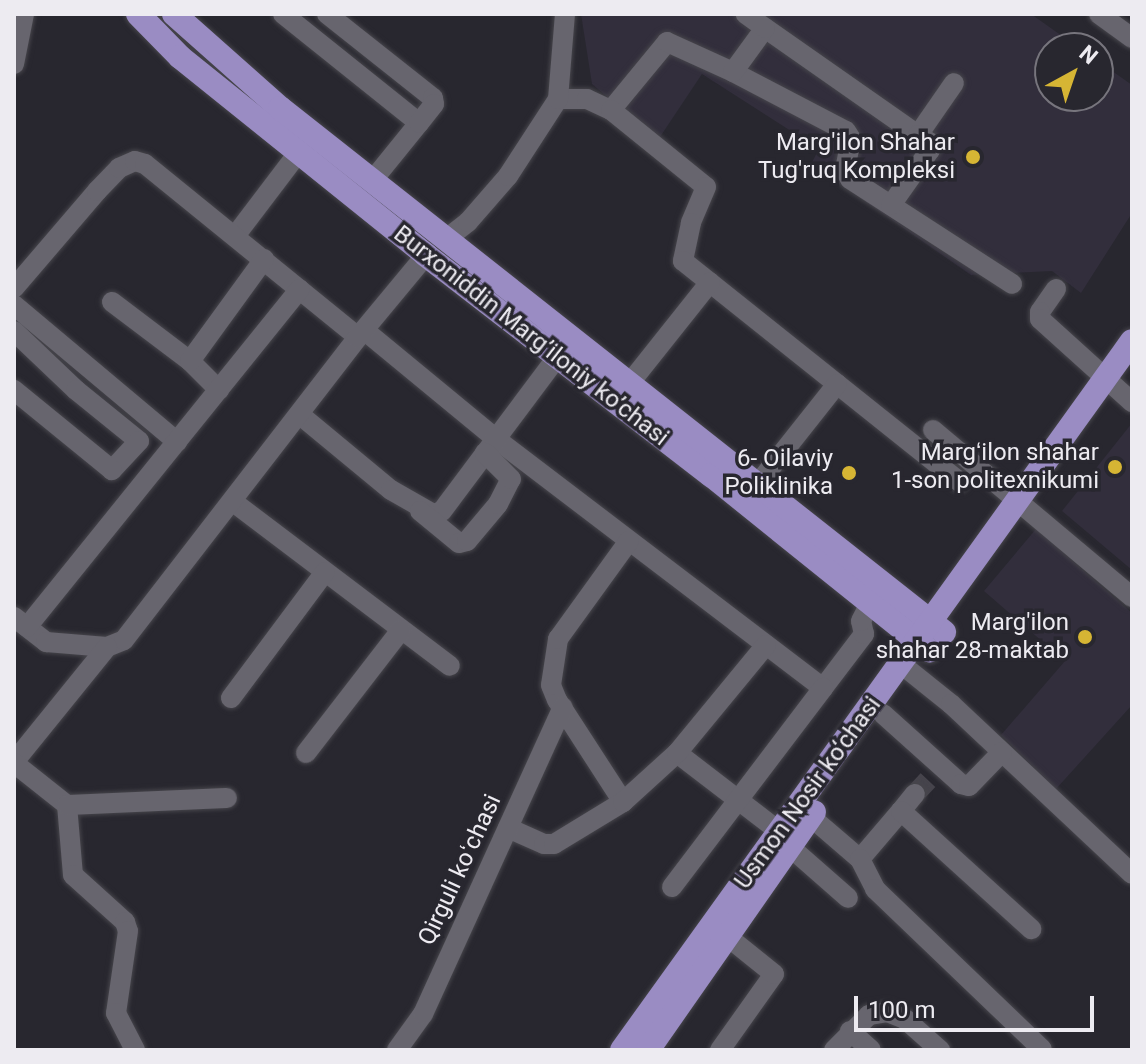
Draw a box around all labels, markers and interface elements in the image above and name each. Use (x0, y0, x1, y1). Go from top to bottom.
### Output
north arrow (1034, 32, 1114, 112)
text: N (1074, 40, 1102, 69)
place label: Marg'ilon Shahar Tug'ruq Kompleksi (758, 129, 955, 185)
marker: Marg'ilon Shahar Tug'ruq Kompleksi (962, 146, 984, 168)
street label: Burxoniddin Marg’iloniy ko’chasi (388, 220, 674, 452)
place label: Margʻilon shahar 1-son politexnikumi (891, 439, 1099, 495)
place label: 6- Oilaviy Poliklinika (725, 445, 833, 501)
marker: Margʻilon shahar 1-son politexnikumi (1106, 458, 1124, 476)
marker: 6- Oilaviy Poliklinika (840, 464, 858, 482)
place label: Marg'ilon shahar 28-maktab (876, 609, 1069, 665)
marker: Marg'ilon shahar 28-maktab (1076, 628, 1094, 646)
street label: Usmon Nosir ko‘chasi (729, 691, 887, 895)
street label: Qirguli koʻchasi (413, 790, 507, 950)
scale bar (858, 980, 1098, 1030)
text: 100 m (868, 996, 935, 1024)

